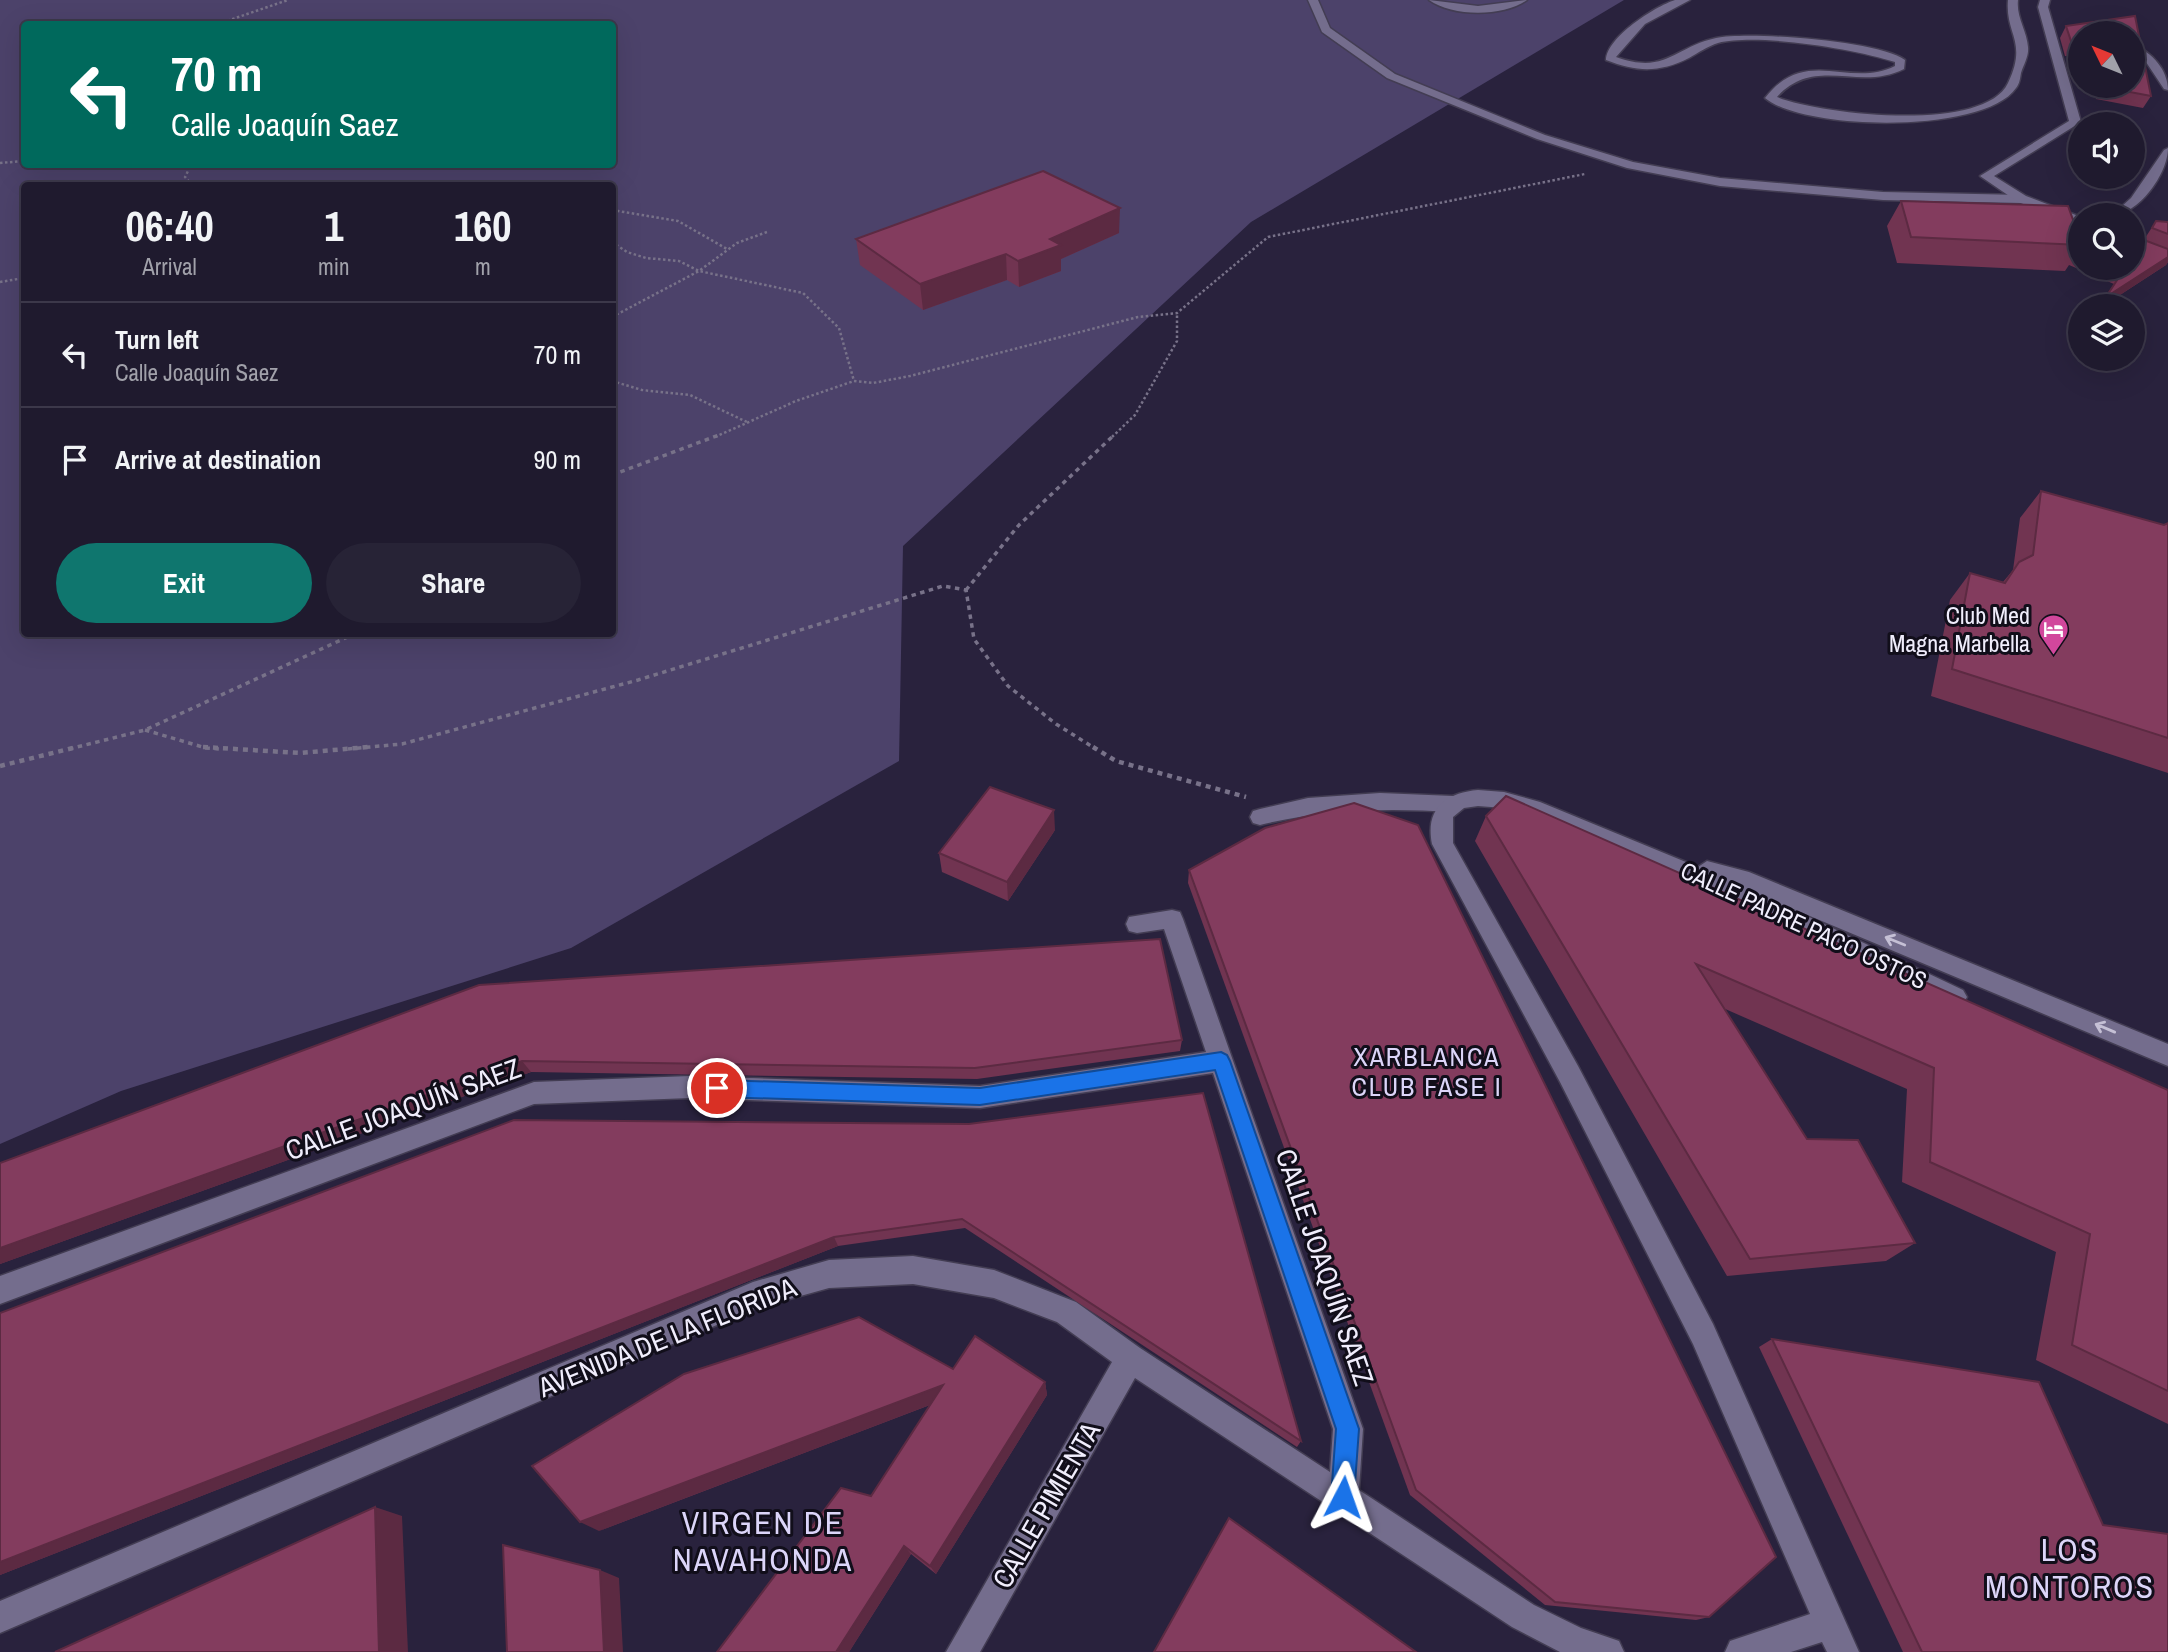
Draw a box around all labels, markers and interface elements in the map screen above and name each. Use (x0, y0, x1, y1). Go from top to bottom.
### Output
north arrow (2068, 21, 2146, 98)
map controls (2068, 21, 2145, 371)
text: 70 m (171, 40, 263, 106)
icon: left (56, 49, 147, 140)
text: Calle Joaquín Saez (171, 103, 399, 146)
button: sound (2068, 112, 2145, 189)
text: 06:40 (126, 198, 214, 254)
text: 1 (324, 198, 343, 254)
text: 160 (454, 198, 512, 254)
button: search (2068, 203, 2145, 280)
text: Arrival (142, 251, 197, 282)
text: min (318, 251, 350, 282)
text: m (475, 251, 491, 282)
button: layers (2068, 294, 2145, 371)
text: Turn left (115, 322, 199, 357)
icon: left (56, 336, 94, 374)
text: 70 m (534, 337, 581, 372)
text: Calle Joaquín Saez (115, 357, 279, 388)
icon: arrive (56, 441, 94, 479)
text: Arrive at destination (115, 442, 321, 477)
text: 90 m (534, 442, 581, 477)
button: Exit (56, 543, 312, 623)
button: Share (326, 543, 581, 623)
place label: Club Med Magna Marbella (1889, 599, 2030, 659)
hotel icon: Club Med Magna Marbella (2036, 612, 2070, 656)
street label: CALLE PADRE PACO OSTOS (1676, 854, 1932, 996)
one-way arrow (1885, 934, 1907, 947)
one-way arrow (2095, 1021, 2117, 1034)
district label: XARBLANCA CLUB FASE I (1351, 1039, 1503, 1104)
street label: CALLE JOAQUÍN SAEZ (280, 1049, 526, 1169)
pin (687, 1058, 747, 1118)
icon: arrive (698, 1069, 736, 1107)
street label: CALLE JOAQUÍN SAEZ (1267, 1144, 1383, 1390)
street label: AVENIDA DE LA FLORIDA (531, 1268, 802, 1407)
street label: CALLE PIMIENTA (983, 1414, 1109, 1595)
position arrow (1306, 1460, 1380, 1534)
district label: VIRGEN DE NAVAHONDA (673, 1501, 853, 1581)
district label: LOS MONTOROS (1985, 1528, 2155, 1608)

